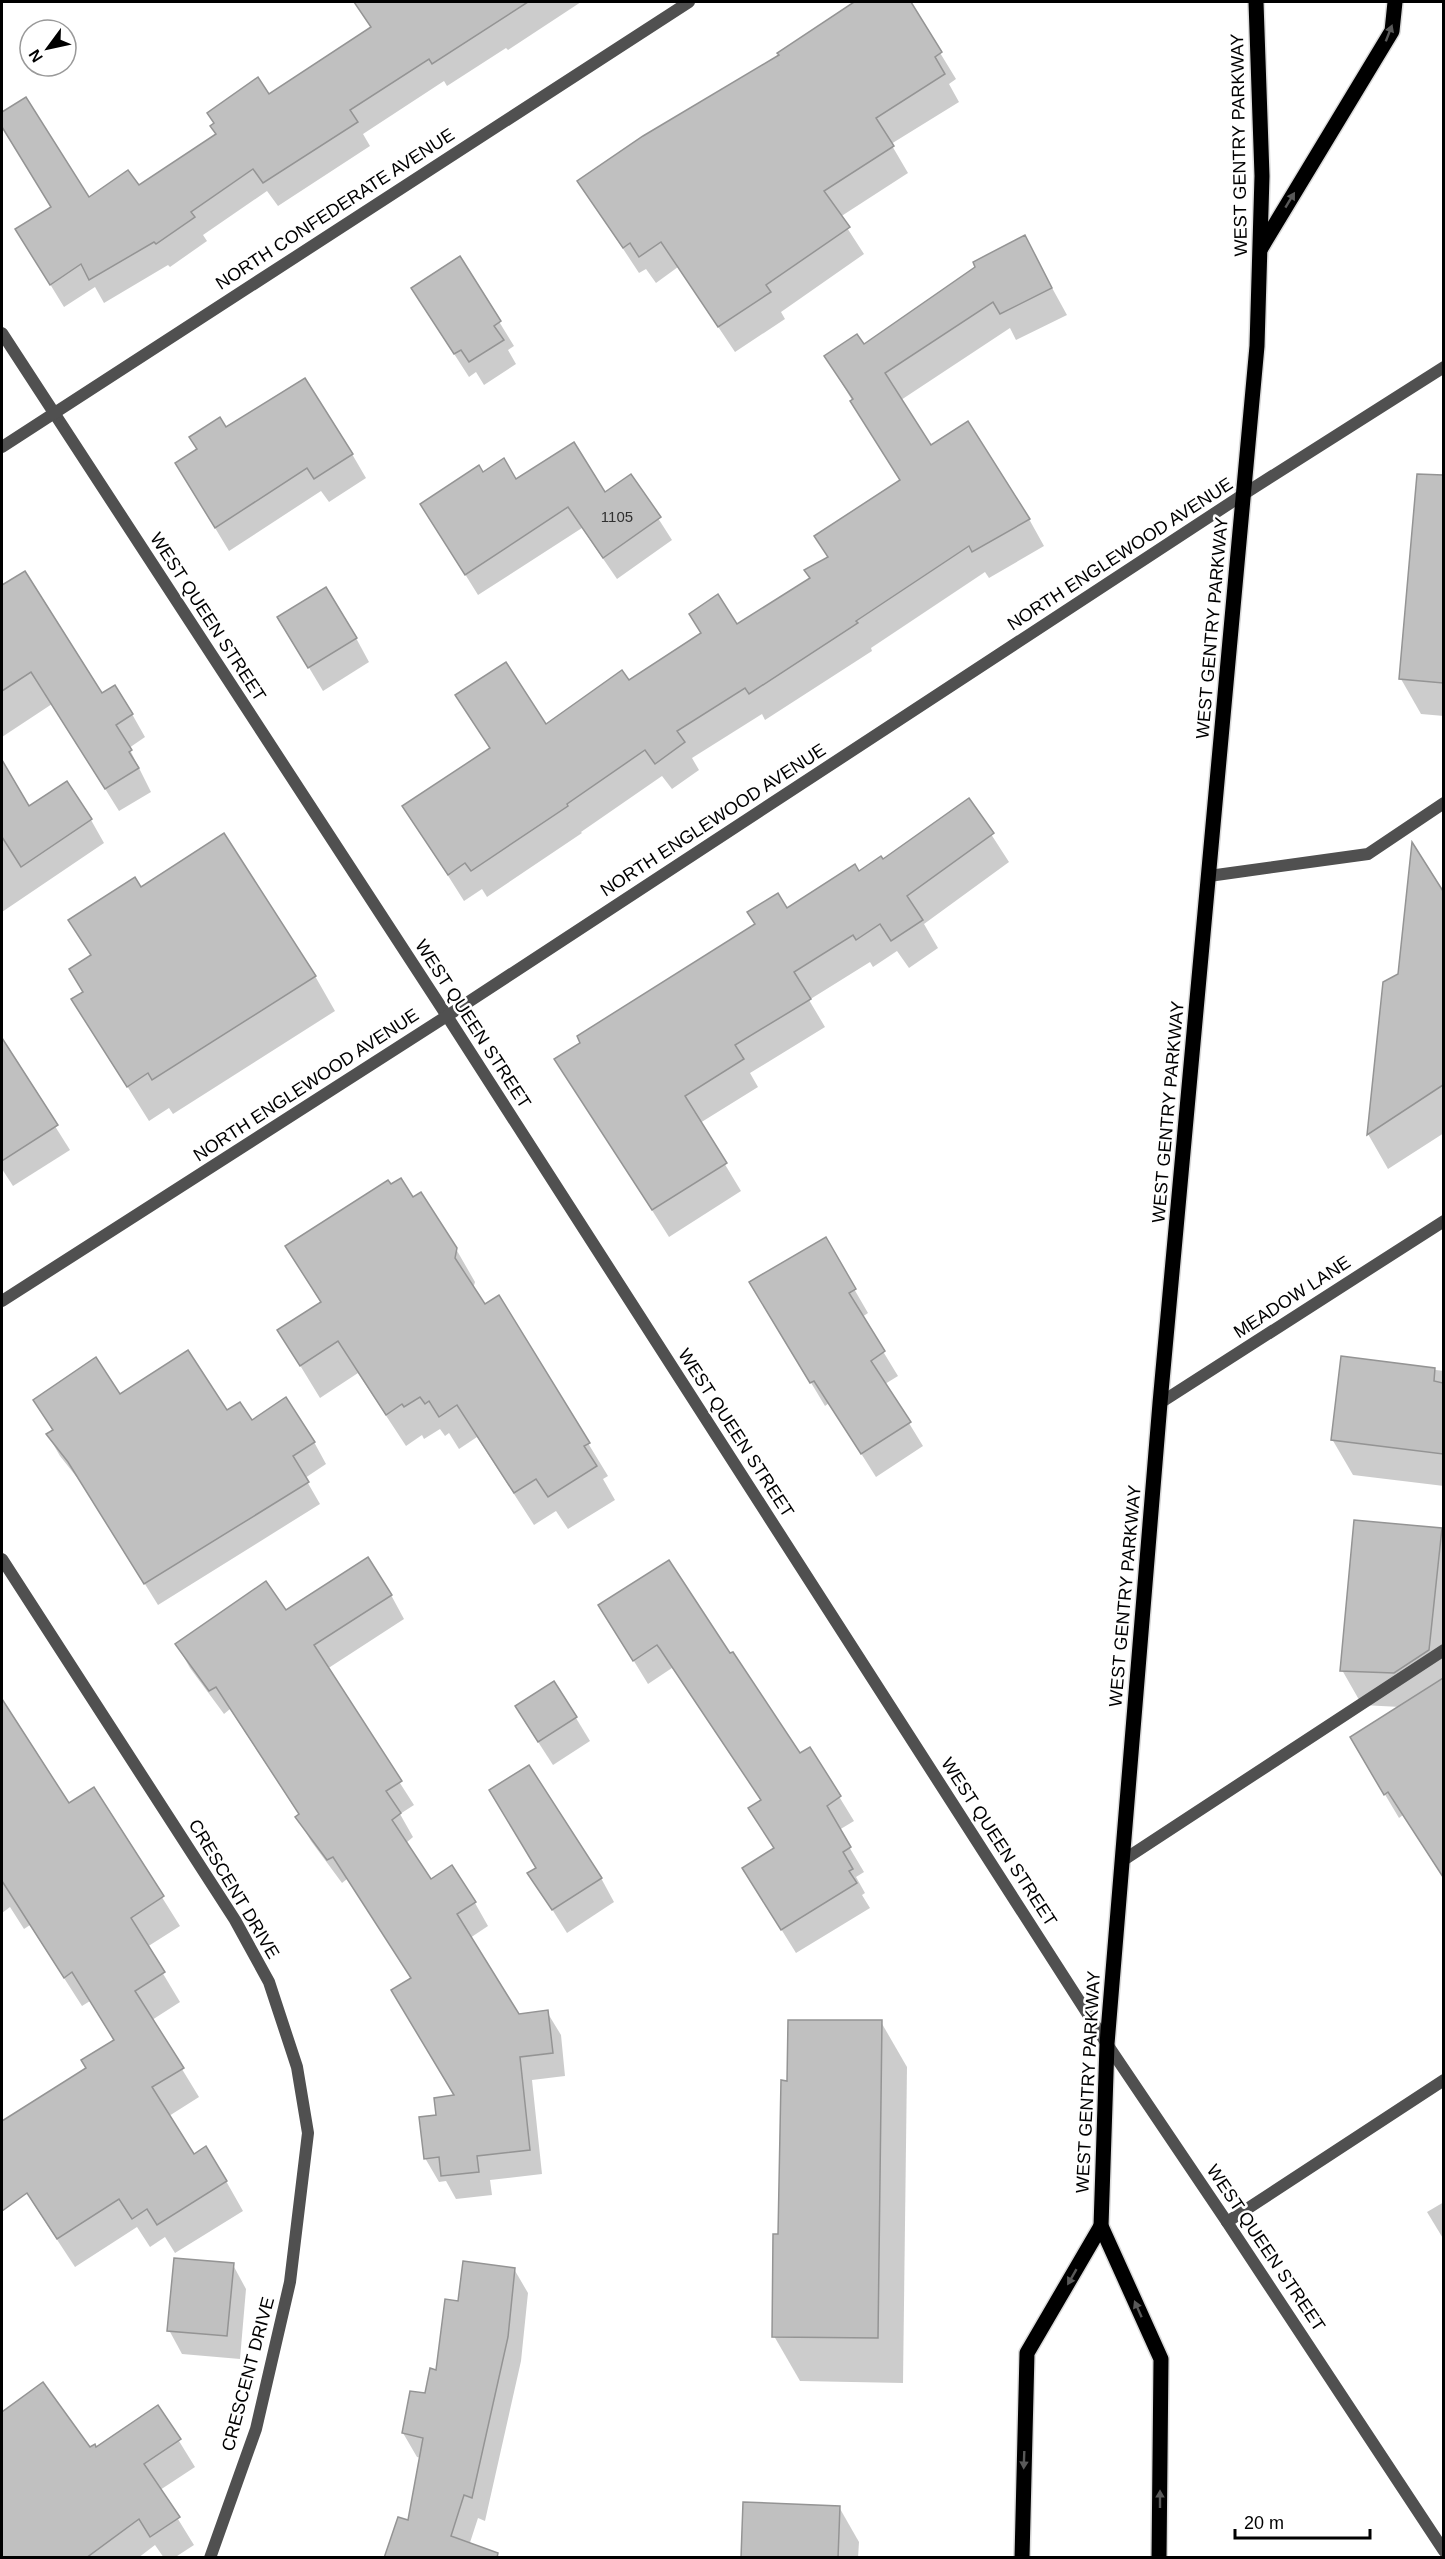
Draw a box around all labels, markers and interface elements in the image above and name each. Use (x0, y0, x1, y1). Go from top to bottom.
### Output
north arrow (18, 18, 78, 78)
one-way arrow (1385, 23, 1395, 41)
street label: WEST GENTRY PARKWAY (1227, 33, 1251, 257)
text: N (26, 46, 46, 65)
street label: NORTH CONFEDERATE AVENUE (212, 124, 458, 294)
one-way arrow (1285, 191, 1295, 208)
street label: NORTH ENGLEWOOD AVENUE (1004, 474, 1236, 634)
house number: 1105 (601, 508, 633, 525)
street label: WEST GENTRY PARKWAY (1192, 516, 1232, 740)
street label: WEST QUEEN STREET (146, 529, 270, 705)
street label: NORTH ENGLEWOOD AVENUE (597, 740, 829, 900)
street label: WEST QUEEN STREET (411, 936, 535, 1112)
street label: WEST GENTRY PARKWAY (1148, 1000, 1188, 1224)
street label: NORTH ENGLEWOOD AVENUE (190, 1005, 422, 1165)
street label: MEADOW LANE (1230, 1252, 1354, 1342)
street label: WEST QUEEN STREET (674, 1345, 798, 1521)
street label: WEST GENTRY PARKWAY (1105, 1484, 1145, 1708)
street label: WEST QUEEN STREET (937, 1754, 1061, 1930)
street label: CRESCENT DRIVE (185, 1816, 283, 1962)
street label: WEST GENTRY PARKWAY (1072, 1970, 1104, 2194)
street label: WEST QUEEN STREET (1203, 2161, 1329, 2335)
one-way arrow (1066, 2269, 1077, 2285)
street label: CRESCENT DRIVE (218, 2295, 278, 2453)
one-way arrow (1134, 2300, 1143, 2317)
one-way arrow (1019, 2450, 1029, 2469)
one-way arrow (1155, 2490, 1165, 2509)
scale bar (1235, 2502, 1370, 2540)
text: 20 m (1244, 2513, 1284, 2533)

